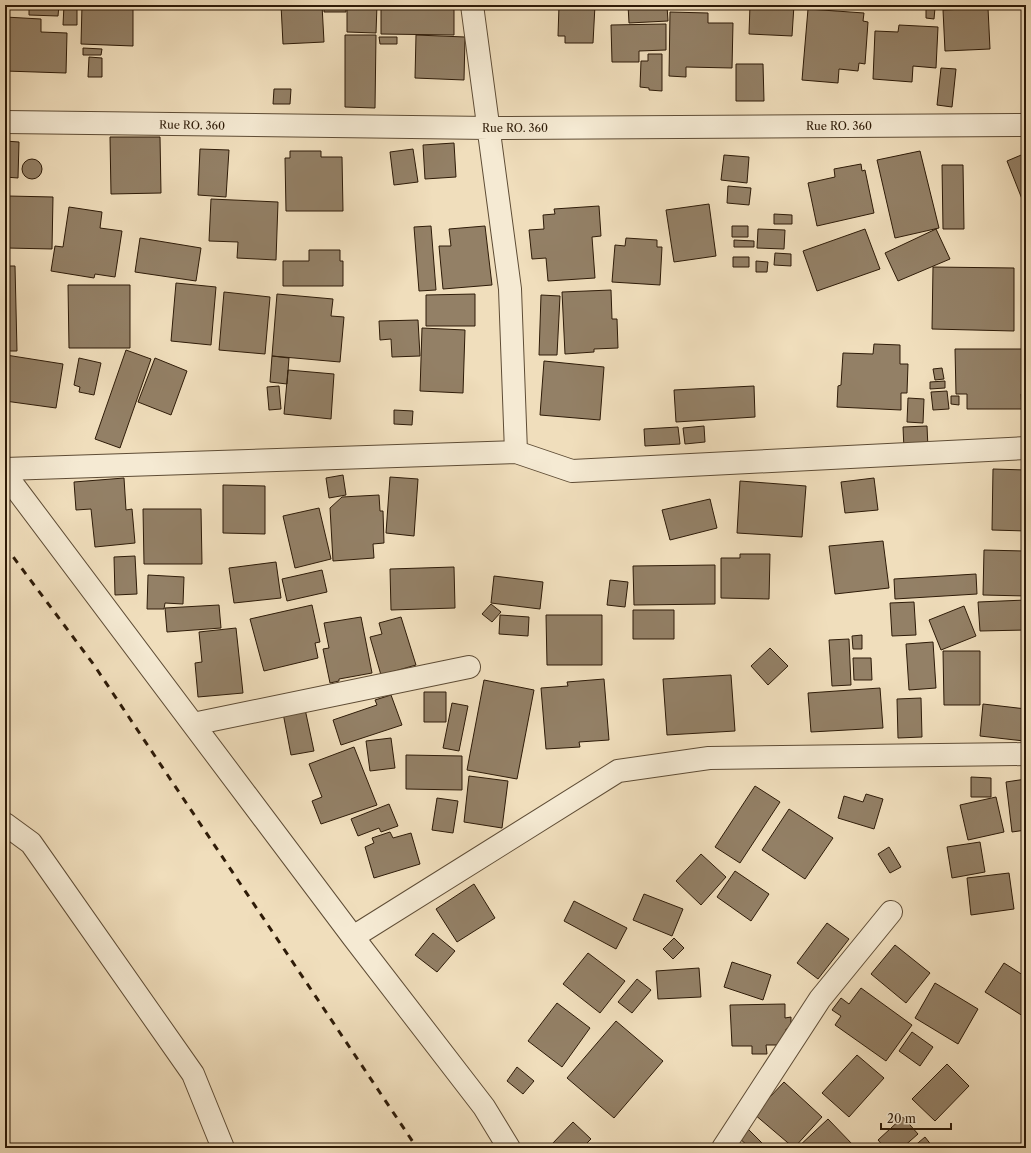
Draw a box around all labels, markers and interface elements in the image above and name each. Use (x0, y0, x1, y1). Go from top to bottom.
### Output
street label: Rue RO. 360 (159, 117, 225, 133)
street label: Rue RO. 360 (806, 119, 872, 133)
street label: Rue RO. 360 (482, 121, 548, 135)
scale bar (881, 1105, 951, 1131)
text: 20 m (887, 1111, 916, 1126)

